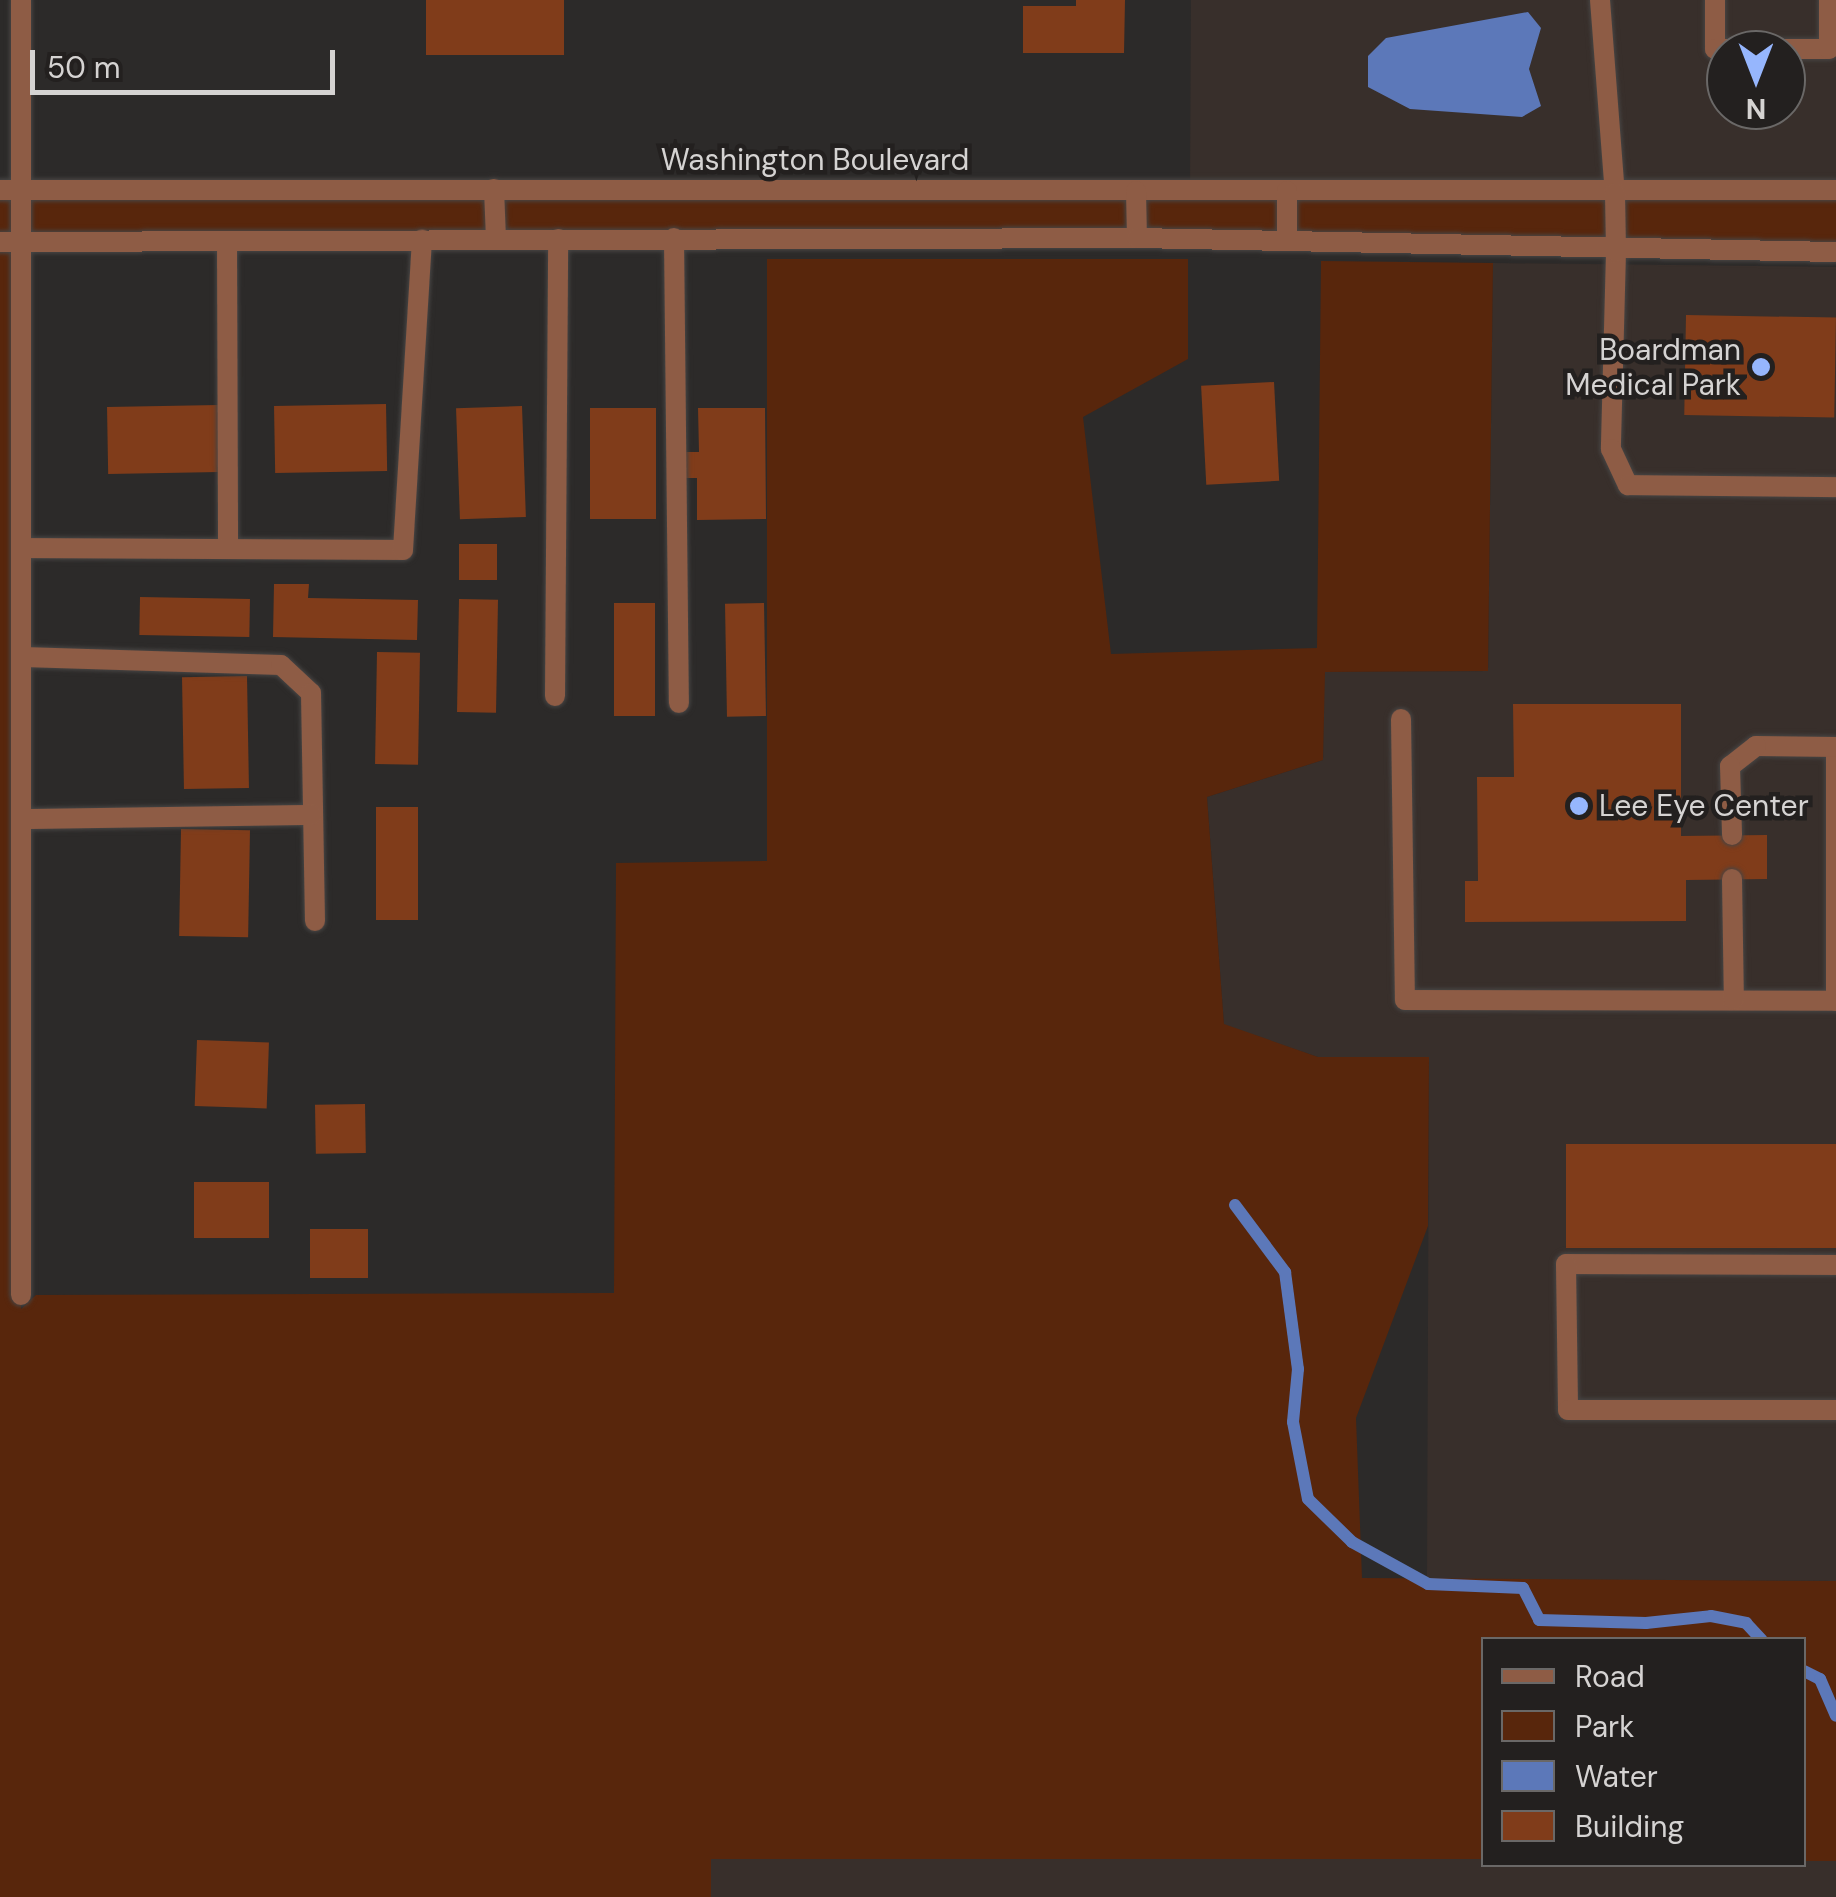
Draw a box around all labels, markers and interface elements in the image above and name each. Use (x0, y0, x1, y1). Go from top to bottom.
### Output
scale bar (35, 30, 340, 92)
north arrow (1706, 30, 1806, 130)
text: 50 m (47, 48, 121, 87)
text: N (1746, 90, 1766, 127)
street label: Washington Boulevard (661, 142, 969, 178)
place label: Boardman Medical Park (1565, 332, 1741, 402)
marker: Boardman Medical Park (1750, 356, 1772, 378)
place label: Lee Eye Center (1599, 788, 1809, 824)
marker: Lee Eye Center (1568, 795, 1590, 817)
legend (1481, 1637, 1806, 1867)
text: Road (1575, 1657, 1645, 1696)
text: Park (1575, 1707, 1634, 1746)
text: Water (1575, 1757, 1658, 1796)
text: Building (1575, 1807, 1684, 1846)

